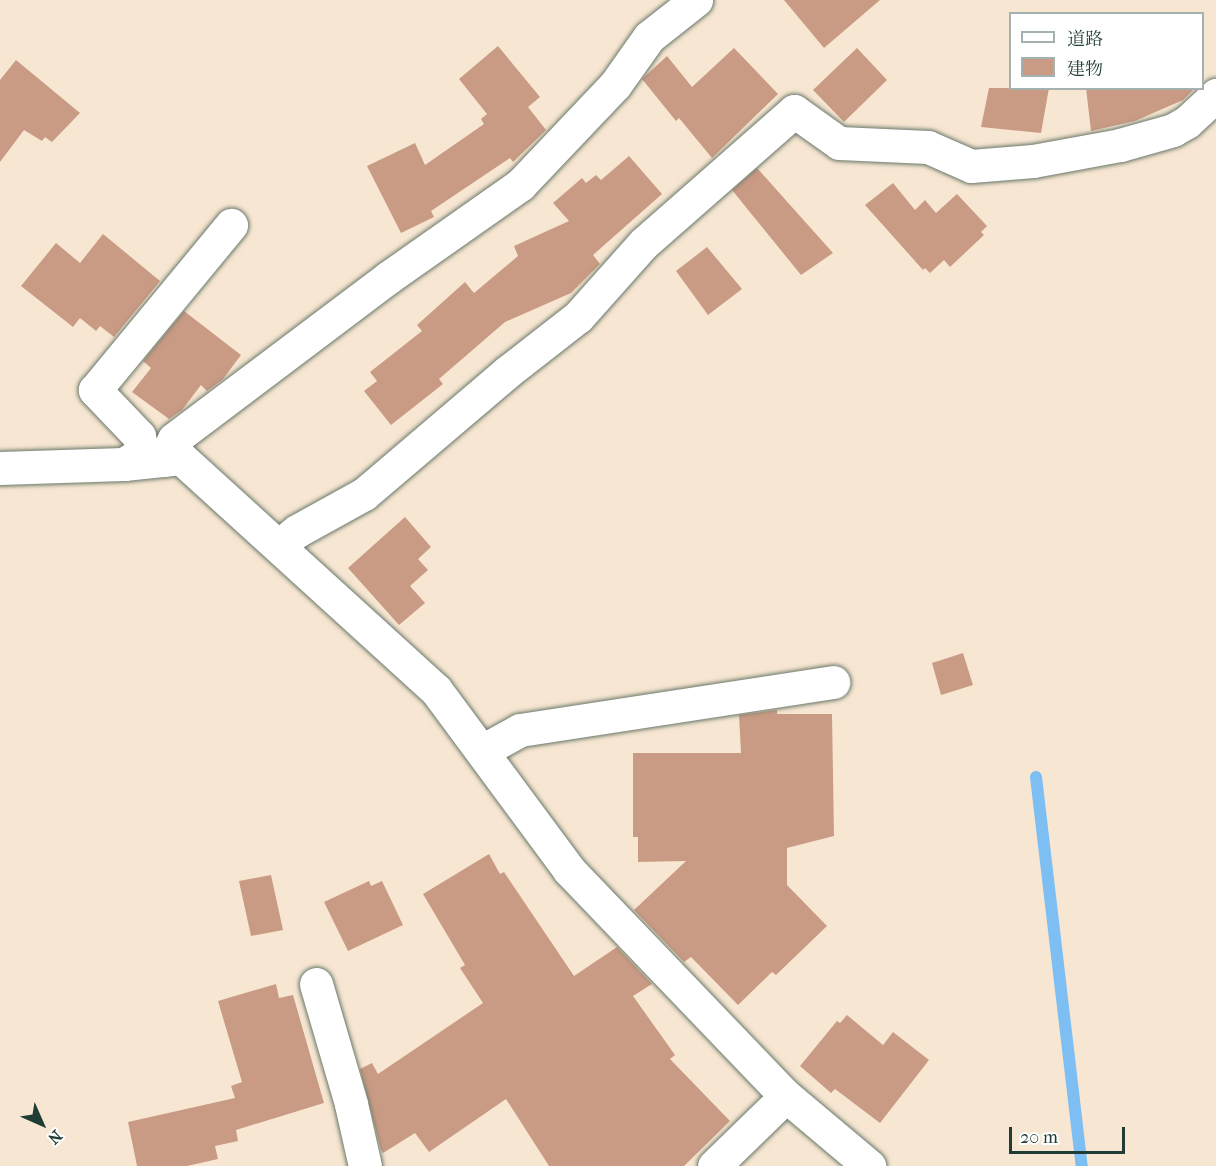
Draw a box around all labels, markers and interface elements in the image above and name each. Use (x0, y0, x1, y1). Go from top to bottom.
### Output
legend (1009, 12, 1204, 90)
text: 道路 (1067, 29, 1103, 50)
text: 建物 (1067, 59, 1103, 80)
north arrow (12, 1094, 72, 1154)
scale bar (1012, 1115, 1128, 1153)
text: N (44, 1126, 66, 1148)
text: 20 m (1020, 1127, 1058, 1148)

